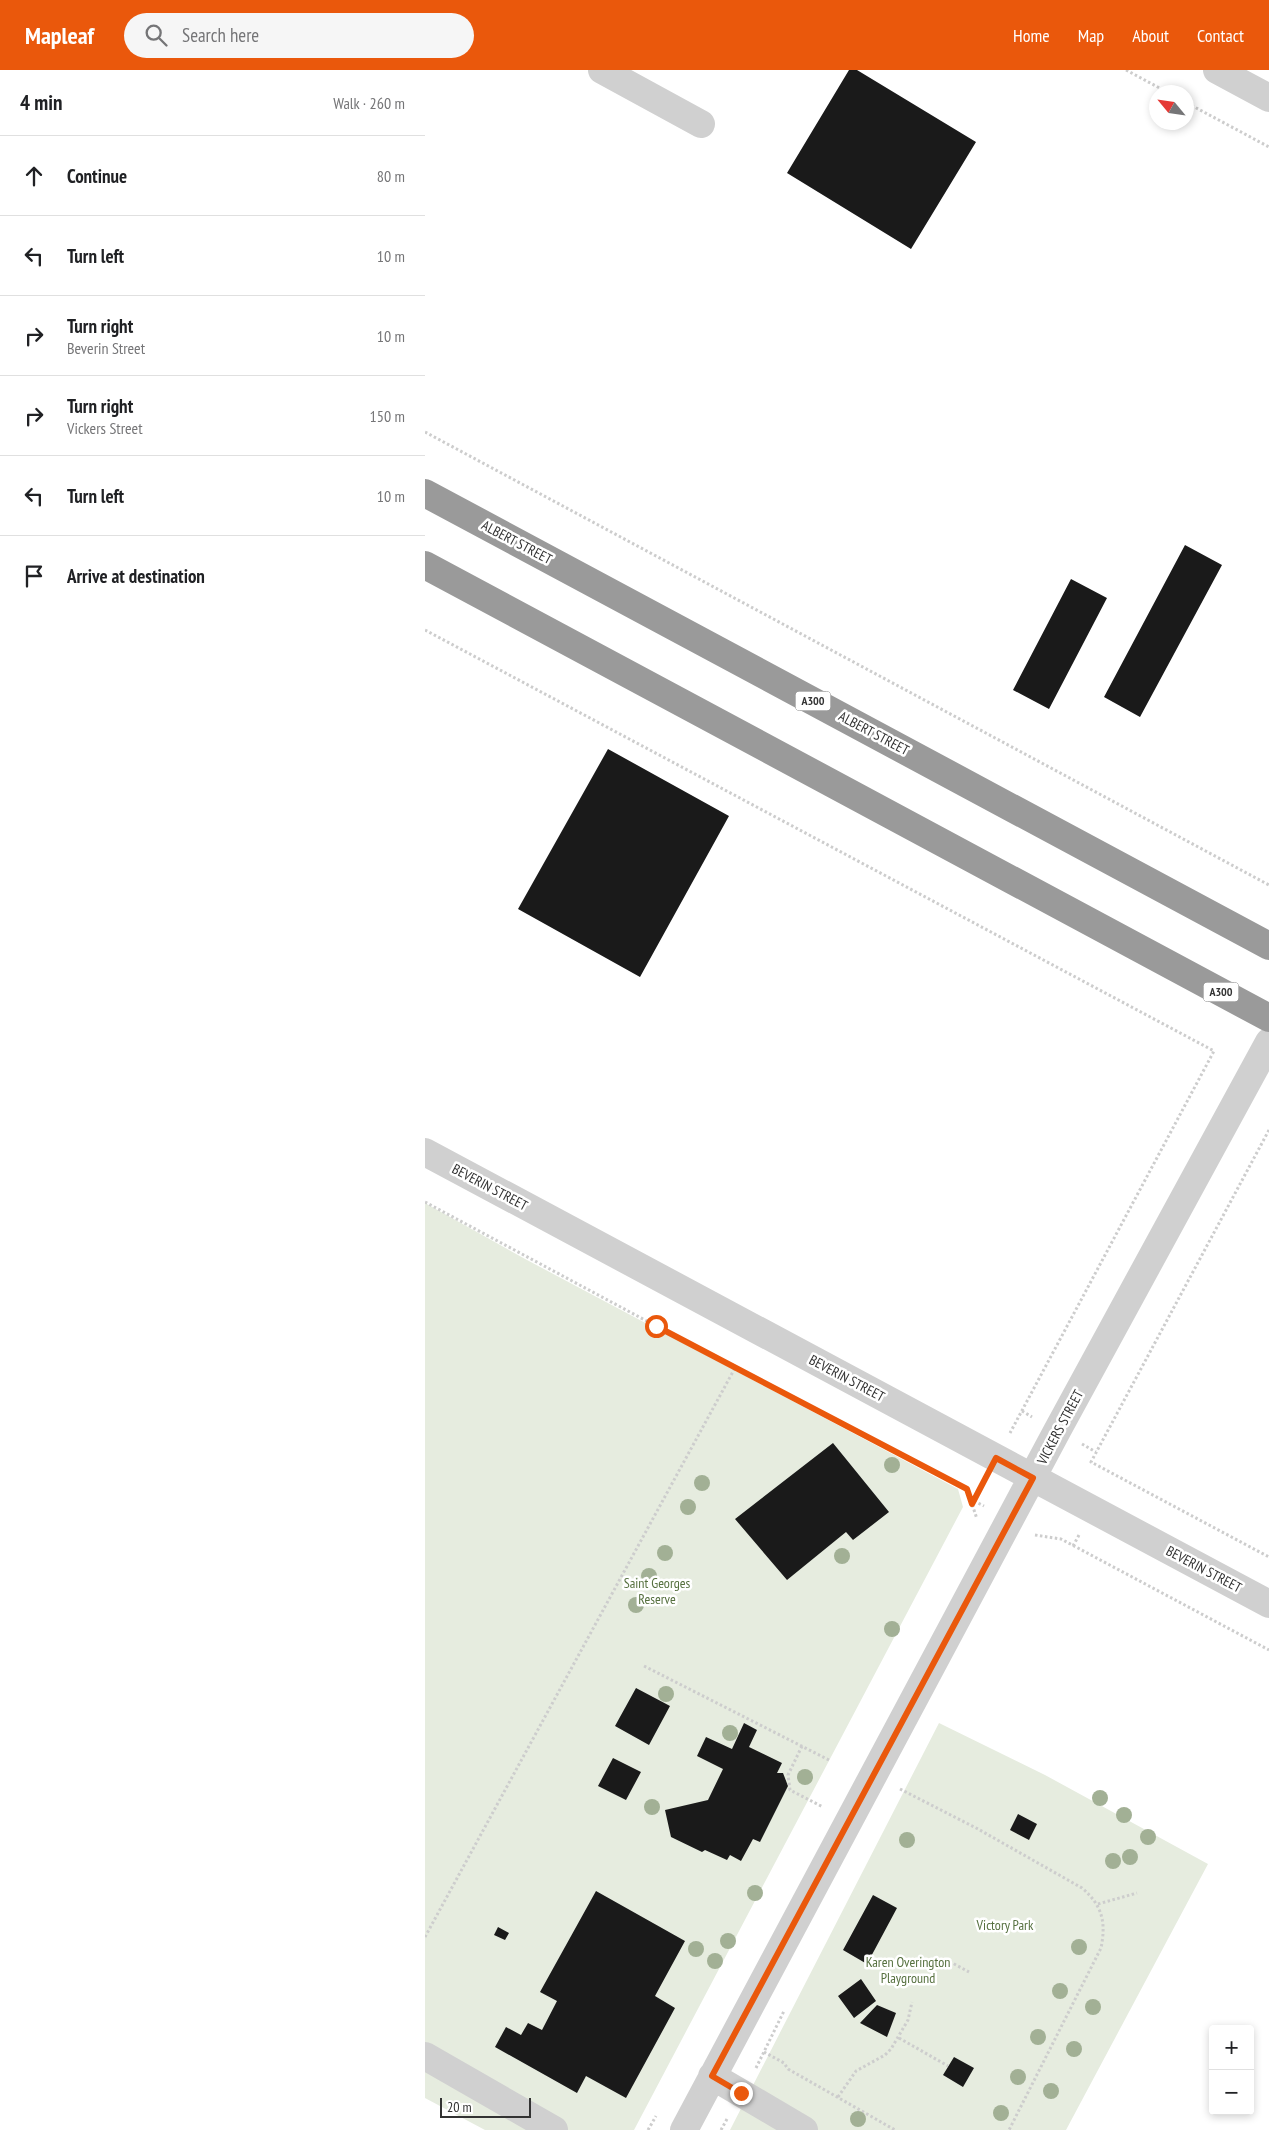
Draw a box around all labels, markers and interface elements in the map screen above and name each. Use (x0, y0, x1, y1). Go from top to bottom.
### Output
search box (124, 13, 474, 58)
text: Mapleaf (25, 20, 94, 51)
icon: search (142, 21, 170, 49)
text: Search here (182, 23, 259, 47)
text: Home (1013, 24, 1050, 47)
text: Map (1078, 24, 1104, 47)
text: About (1132, 24, 1169, 47)
text: Contact (1197, 24, 1244, 47)
north arrow (1149, 85, 1194, 130)
text: 4 min (20, 89, 62, 116)
text: Walk · 260 m (333, 93, 405, 113)
icon: ahead (20, 162, 48, 190)
text: Continue (67, 164, 127, 188)
text: 80 m (377, 166, 405, 186)
icon: left (20, 242, 48, 270)
text: Turn left (67, 244, 124, 268)
text: 10 m (377, 246, 405, 266)
text: Turn right (67, 314, 133, 338)
icon: right (20, 322, 48, 350)
text: 10 m (377, 326, 405, 346)
text: Beverin Street (67, 338, 145, 358)
text: Turn right (67, 394, 133, 418)
icon: right (20, 402, 48, 430)
text: 150 m (370, 406, 405, 426)
text: Vickers Street (67, 418, 143, 438)
icon: left (20, 482, 48, 510)
text: Turn left (67, 484, 124, 508)
text: 10 m (377, 486, 405, 506)
street label: ALBERT STREET (479, 516, 556, 568)
icon: arrive (20, 562, 48, 590)
text: Arrive at destination (67, 564, 205, 588)
road number: A300 (795, 692, 831, 710)
street label: ALBERT STREET (836, 707, 913, 759)
road number: A300 (1203, 982, 1239, 1002)
street label: BEVERIN STREET (449, 1160, 531, 1215)
route start (645, 1315, 668, 1338)
street label: BEVERIN STREET (806, 1351, 888, 1406)
street label: VICKERS STREET (1032, 1386, 1088, 1468)
street label: BEVERIN STREET (1163, 1542, 1245, 1597)
park label: Saint Georges Reserve (624, 1574, 691, 1608)
park label: Victory Park (976, 1916, 1034, 1934)
park label: Karen Overington Playground (866, 1953, 950, 1987)
map controls (1209, 2025, 1254, 2115)
button: + (1209, 2025, 1254, 2070)
button: − (1209, 2070, 1254, 2115)
route end (730, 2082, 753, 2105)
scale bar (440, 2095, 531, 2118)
text: 20 m (447, 2098, 472, 2116)

